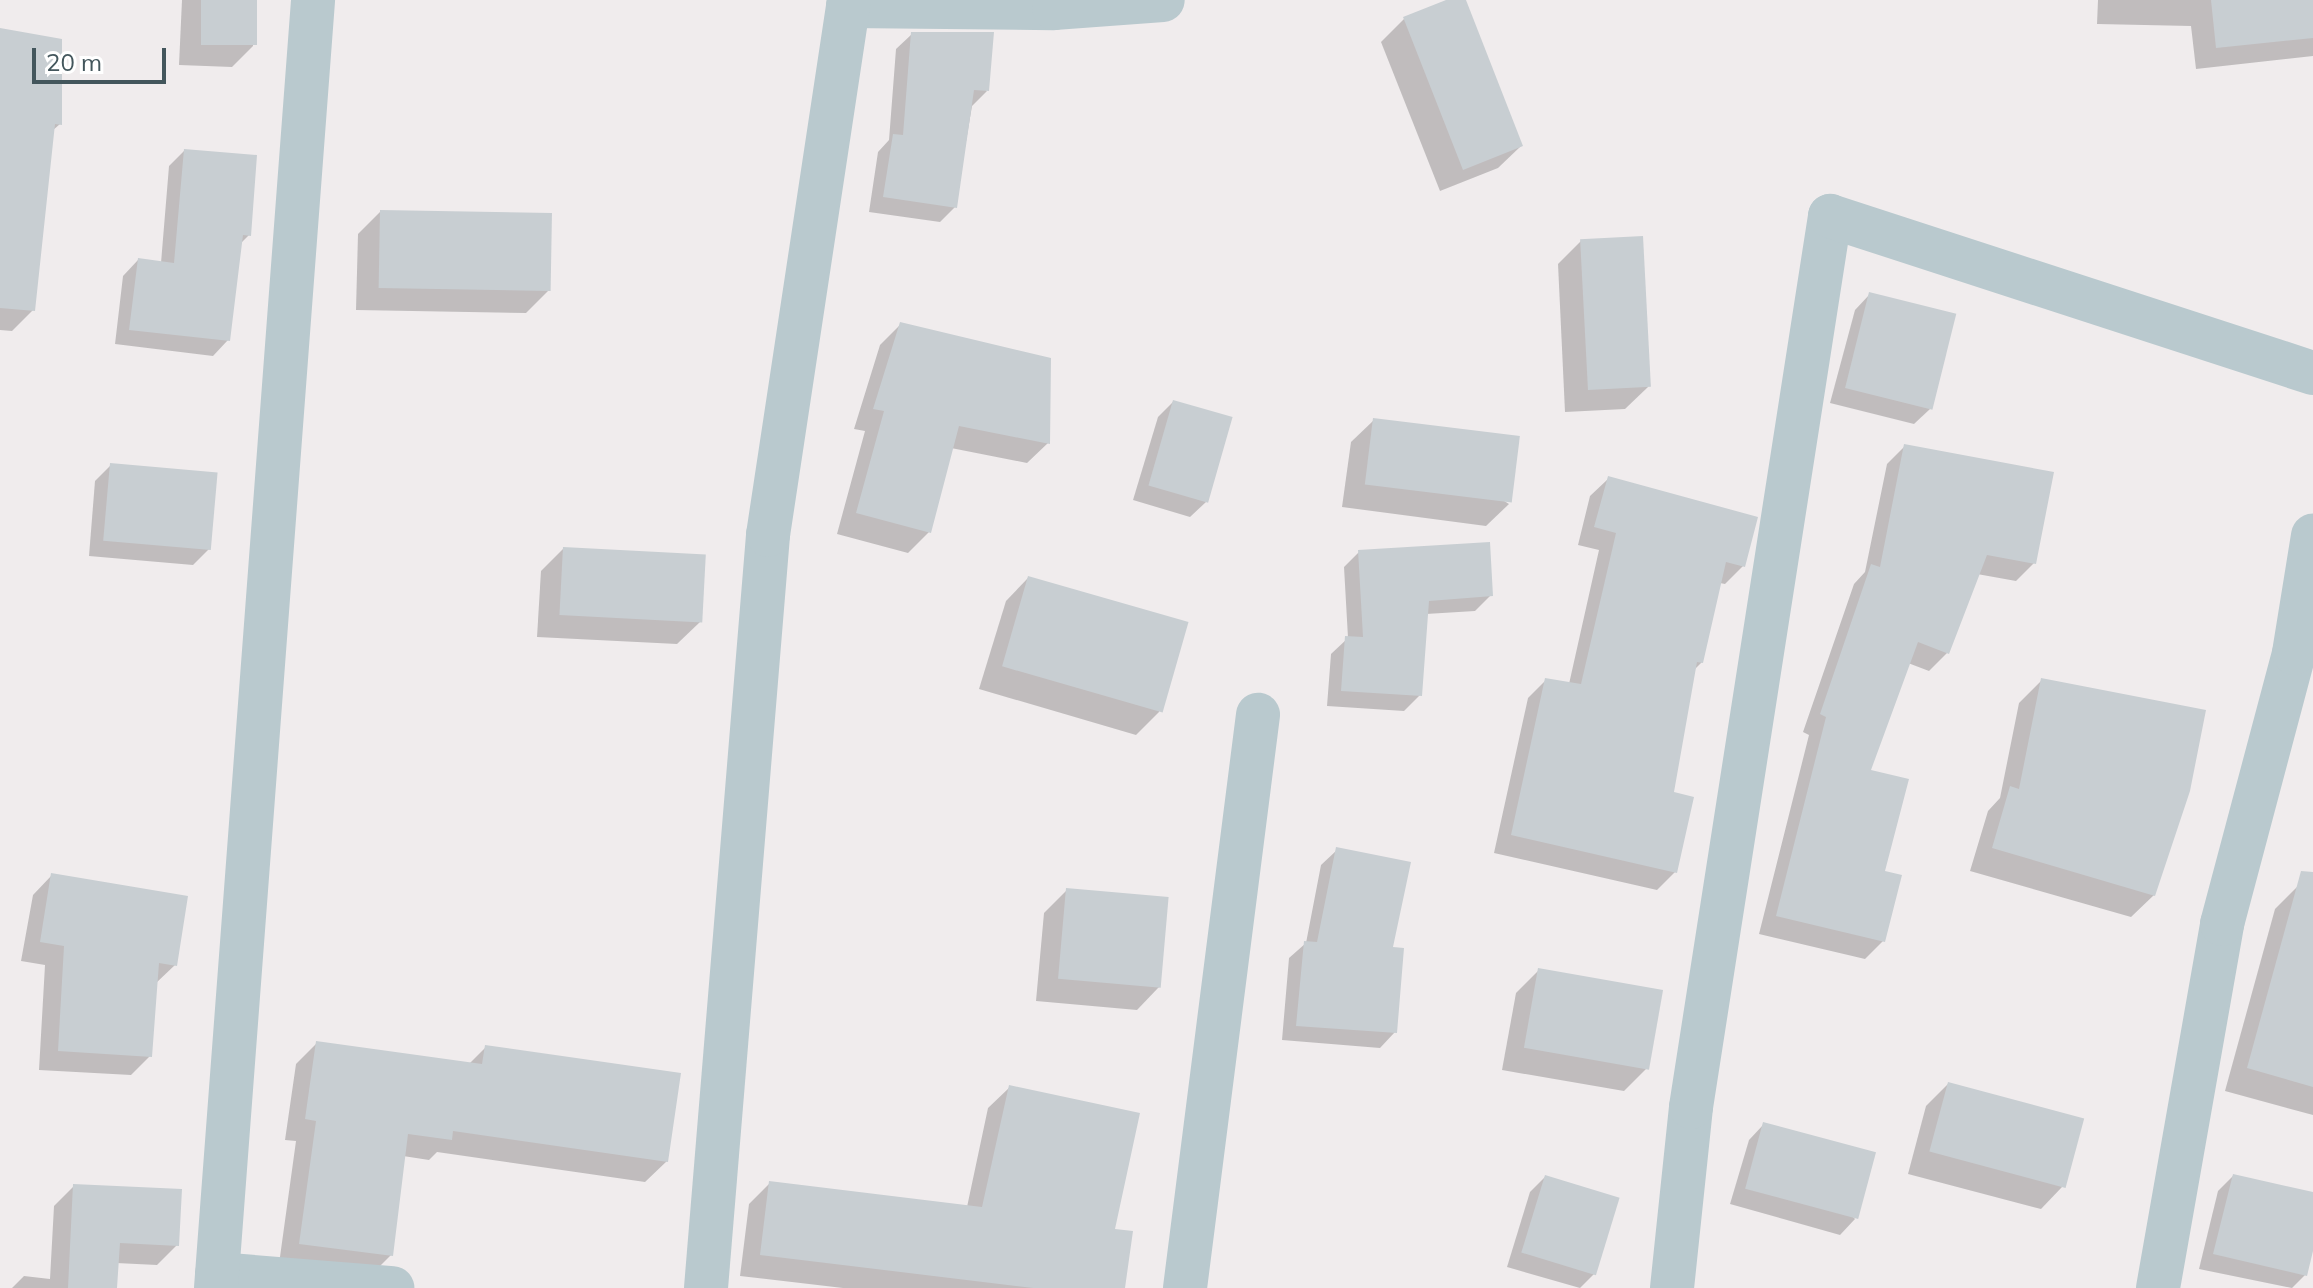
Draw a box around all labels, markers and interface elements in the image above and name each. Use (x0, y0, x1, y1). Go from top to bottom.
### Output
scale bar (36, 32, 170, 82)
text: 20 m (46, 47, 102, 77)

